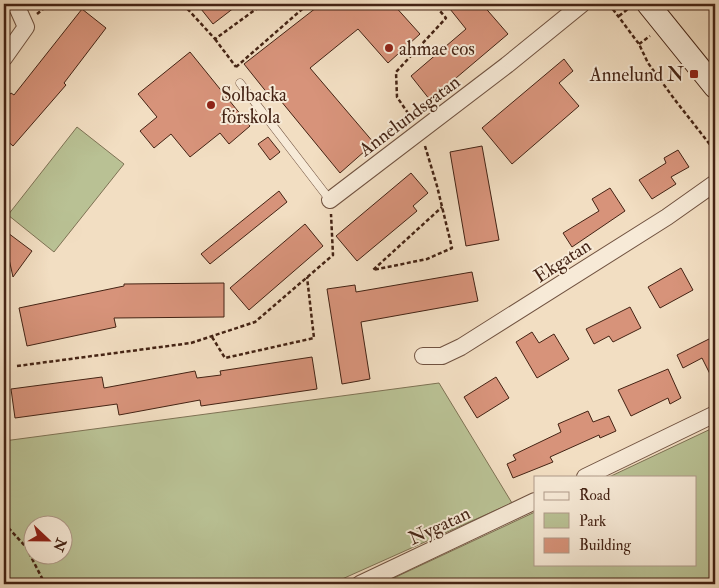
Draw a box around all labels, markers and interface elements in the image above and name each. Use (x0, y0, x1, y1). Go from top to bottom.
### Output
place label: ahmae eos (399, 37, 475, 61)
marker: ahmae eos (383, 42, 395, 54)
place label: Annelund N (589, 63, 684, 87)
marker: Annelund N (688, 68, 700, 80)
street label: Annelundsgatan (353, 70, 465, 162)
place label: Solbacka förskola (221, 83, 287, 129)
marker: Solbacka förskola (205, 99, 217, 111)
street label: Ekgatan (529, 233, 596, 288)
legend (534, 476, 696, 566)
text: Road (579, 486, 611, 505)
street label: Nygatan (405, 501, 474, 551)
text: Park (579, 512, 606, 531)
north arrow (22, 516, 72, 566)
text: N (49, 535, 70, 554)
text: Building (579, 536, 631, 555)

